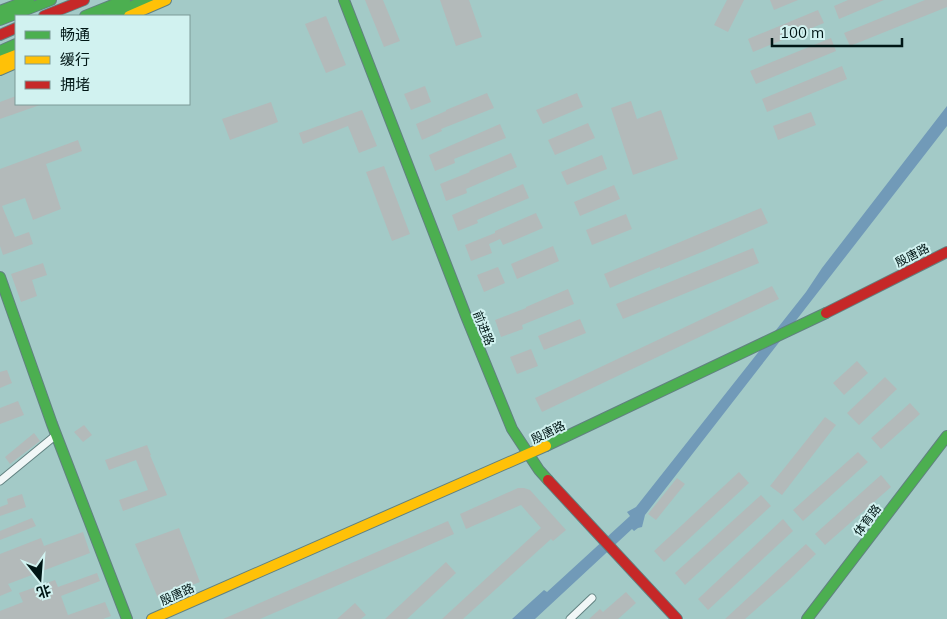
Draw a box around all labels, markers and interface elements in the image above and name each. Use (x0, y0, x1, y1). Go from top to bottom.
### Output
legend (15, 15, 190, 105)
scale bar (772, 15, 902, 47)
text: 100 m (780, 23, 824, 42)
text: 畅通 (60, 25, 90, 44)
text: 缓行 (60, 50, 90, 69)
text: 拥堵 (60, 75, 90, 94)
street label: 殷唐路 (893, 240, 931, 270)
street label: 前进路 (470, 308, 498, 348)
street label: 殷唐路 (529, 417, 567, 447)
street label: 体育路 (850, 501, 884, 539)
north arrow (15, 554, 65, 604)
street label: 殷唐路 (157, 580, 197, 608)
text: 北 (34, 581, 53, 602)

